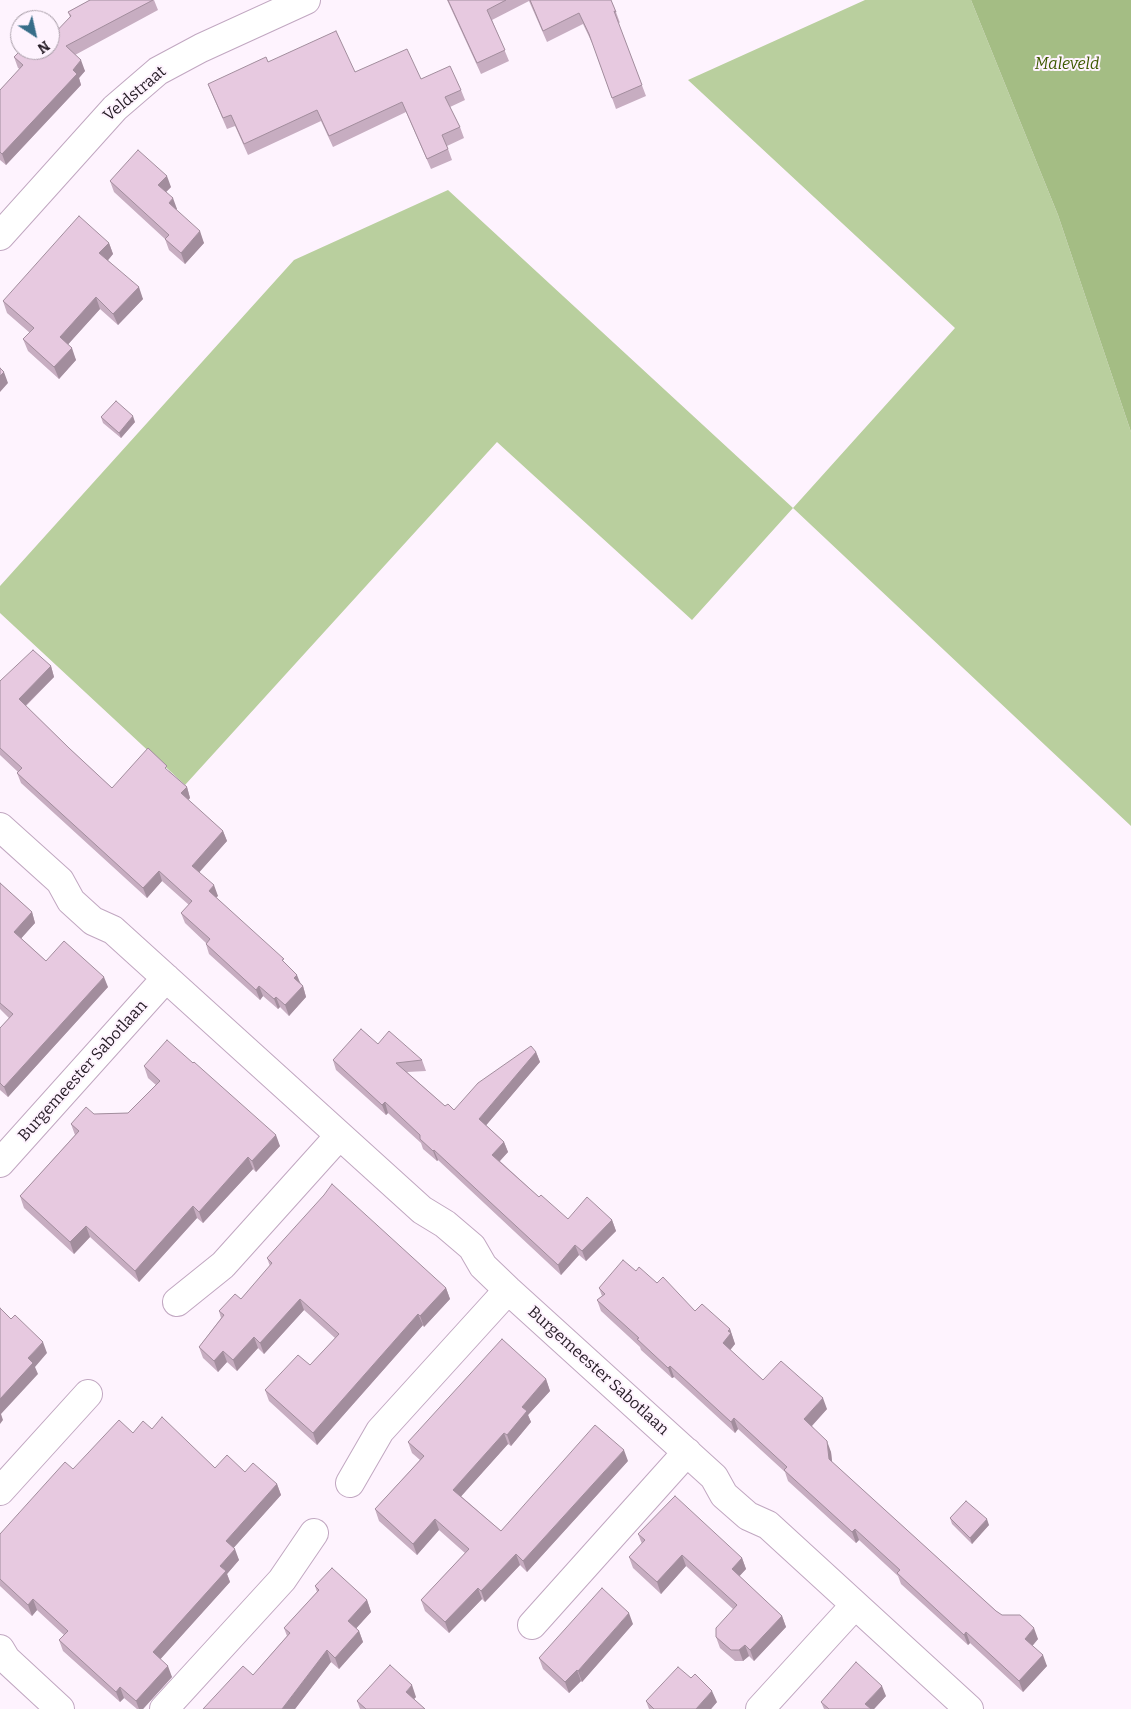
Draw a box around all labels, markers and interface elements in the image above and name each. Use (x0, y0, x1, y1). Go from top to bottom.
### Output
north arrow (10, 10, 60, 60)
text: N (34, 37, 53, 57)
park label: Maleveld (1035, 55, 1099, 75)
street label: Veldstraat (100, 62, 170, 126)
street label: Burgemeester Sabotlaan (15, 996, 151, 1146)
street label: Burgemeester Sabotlaan (523, 1303, 673, 1439)

